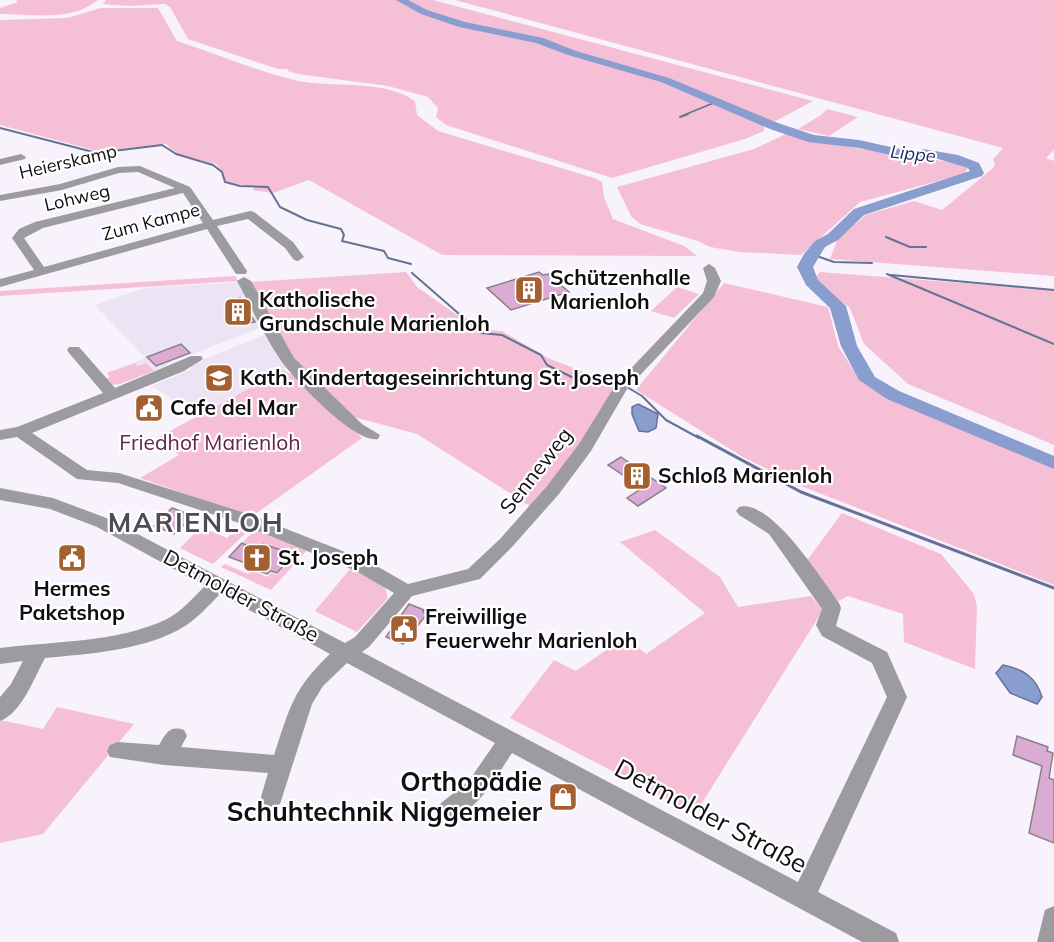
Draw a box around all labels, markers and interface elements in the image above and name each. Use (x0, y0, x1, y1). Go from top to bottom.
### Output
street label: Heierskamp (17, 139, 119, 184)
water label: Lippe (889, 140, 937, 167)
street label: Lohweg (42, 179, 112, 216)
street label: Zum Kampe (100, 197, 202, 246)
place label: Schützenhalle Marienloh (550, 264, 690, 314)
building icon: Schützenhalle Marienloh (513, 274, 545, 306)
place label: Katholische Grundschule Marienloh (259, 286, 490, 336)
building icon: Katholische Grundschule Marienloh (222, 296, 254, 328)
school or university icon: Kath. Kindertageseinrichtung St. Joseph (203, 362, 235, 394)
place label: Kath. Kindertageseinrichtung St. Joseph (240, 364, 639, 390)
public building icon: Cafe del Mar (133, 392, 165, 424)
place label: Cafe del Mar (170, 394, 298, 420)
street label: Senneweg (493, 422, 577, 519)
park label: Friedhof Marienloh (119, 429, 301, 455)
building icon: Schloß Marienloh (621, 460, 653, 492)
place label: Schloß Marienloh (658, 462, 832, 488)
district label: MARIENLOH (108, 505, 284, 539)
public building icon: Hermes Paketshop (56, 542, 88, 574)
church icon: St. Joseph (241, 542, 273, 574)
street label: Detmolder Straße (159, 543, 324, 647)
place label: St. Joseph (278, 544, 379, 570)
place label: Hermes Paketshop (19, 575, 125, 625)
place label: Freiwillige Feuerwehr Marienloh (425, 603, 637, 653)
public building icon: Freiwillige Feuerwehr Marienloh (388, 613, 420, 645)
street label: Detmolder Straße (609, 751, 813, 880)
place label: Orthopädie Schuhtechnik Niggemeier (227, 765, 543, 828)
shop icon: Orthopädie Schuhtechnik Niggemeier (547, 781, 579, 813)

